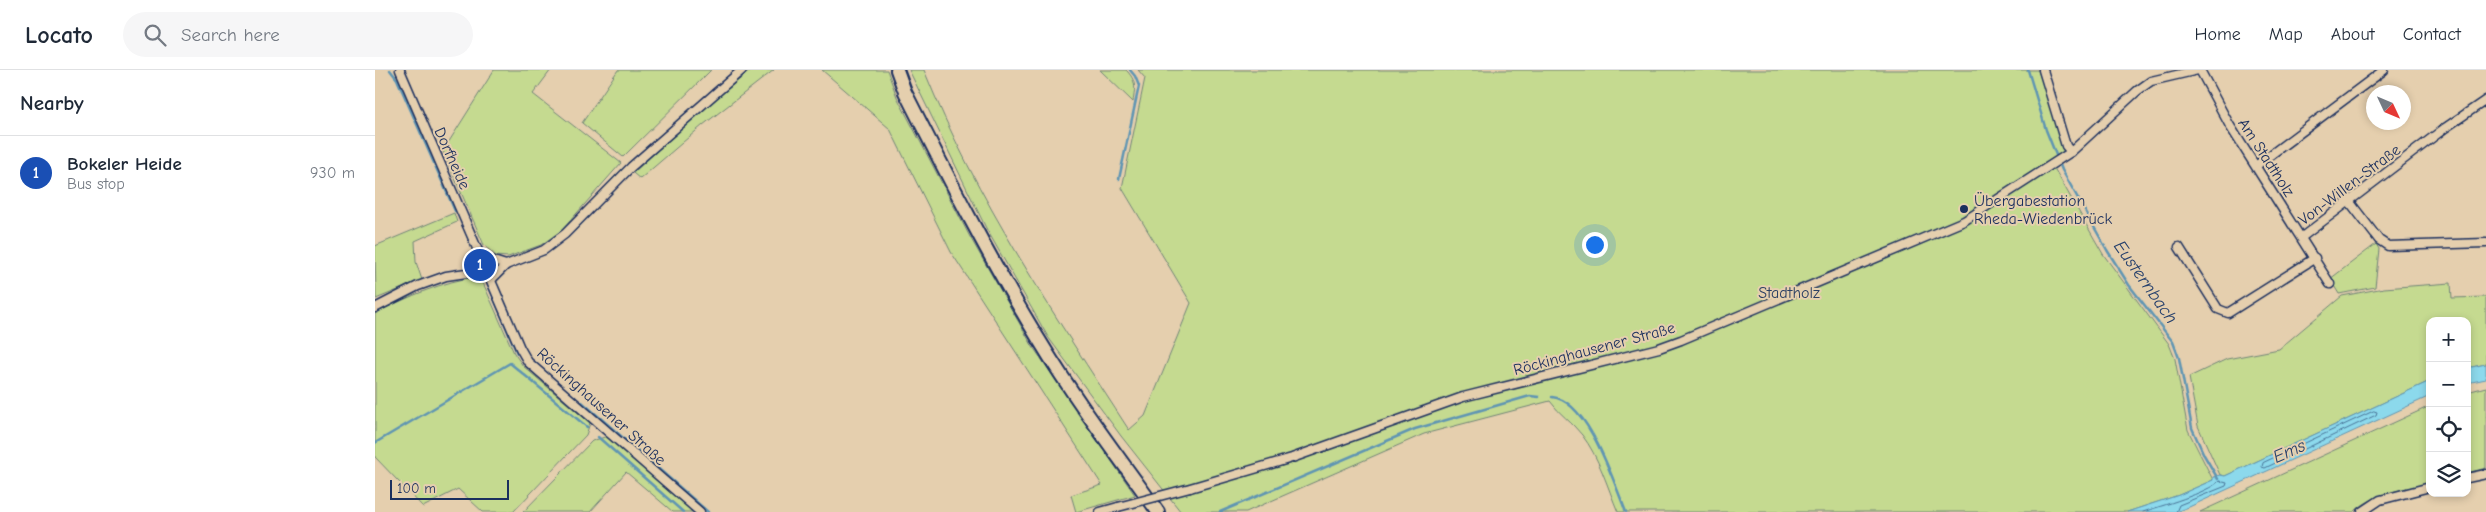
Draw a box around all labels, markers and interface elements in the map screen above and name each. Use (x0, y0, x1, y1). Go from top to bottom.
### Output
search box (123, 12, 473, 57)
text: Locato (25, 21, 93, 49)
icon: search (141, 21, 169, 49)
text: Search here (181, 24, 280, 46)
text: Home (2194, 24, 2241, 45)
text: Map (2269, 24, 2303, 45)
text: About (2331, 24, 2375, 45)
text: Contact (2403, 24, 2461, 45)
north arrow (2366, 85, 2411, 130)
text: Nearby (20, 91, 84, 115)
street label: Am Stadtholz (2234, 115, 2298, 200)
street label: Dorfheide (430, 125, 474, 192)
street label: Von-Willen-Straße (2295, 141, 2404, 229)
text: Bokeler Heide (67, 153, 182, 175)
text: 1 (33, 164, 39, 182)
text: 930 m (310, 164, 355, 182)
text: Bus stop (67, 175, 125, 193)
place label: Übergabestation Rheda-Wiedenbrück (1974, 192, 2112, 228)
marker: Übergabestation Rheda-Wiedenbrück (1958, 203, 1970, 215)
your location (1582, 232, 1608, 258)
water label: Eusternbach (2109, 237, 2182, 328)
pin: 1 (464, 246, 496, 284)
park label: Stadtholz (1758, 284, 1820, 302)
map controls (2426, 317, 2471, 497)
button: + (2426, 317, 2471, 362)
street label: Röckinghausener Straße (1511, 319, 1677, 379)
street label: Röckinghausener Straße (533, 344, 669, 469)
button: − (2426, 362, 2471, 407)
button: locate (2426, 407, 2471, 452)
water label: Ems (2270, 435, 2309, 468)
button: layers (2426, 452, 2471, 497)
scale bar (390, 477, 509, 500)
text: 100 m (397, 480, 436, 497)

